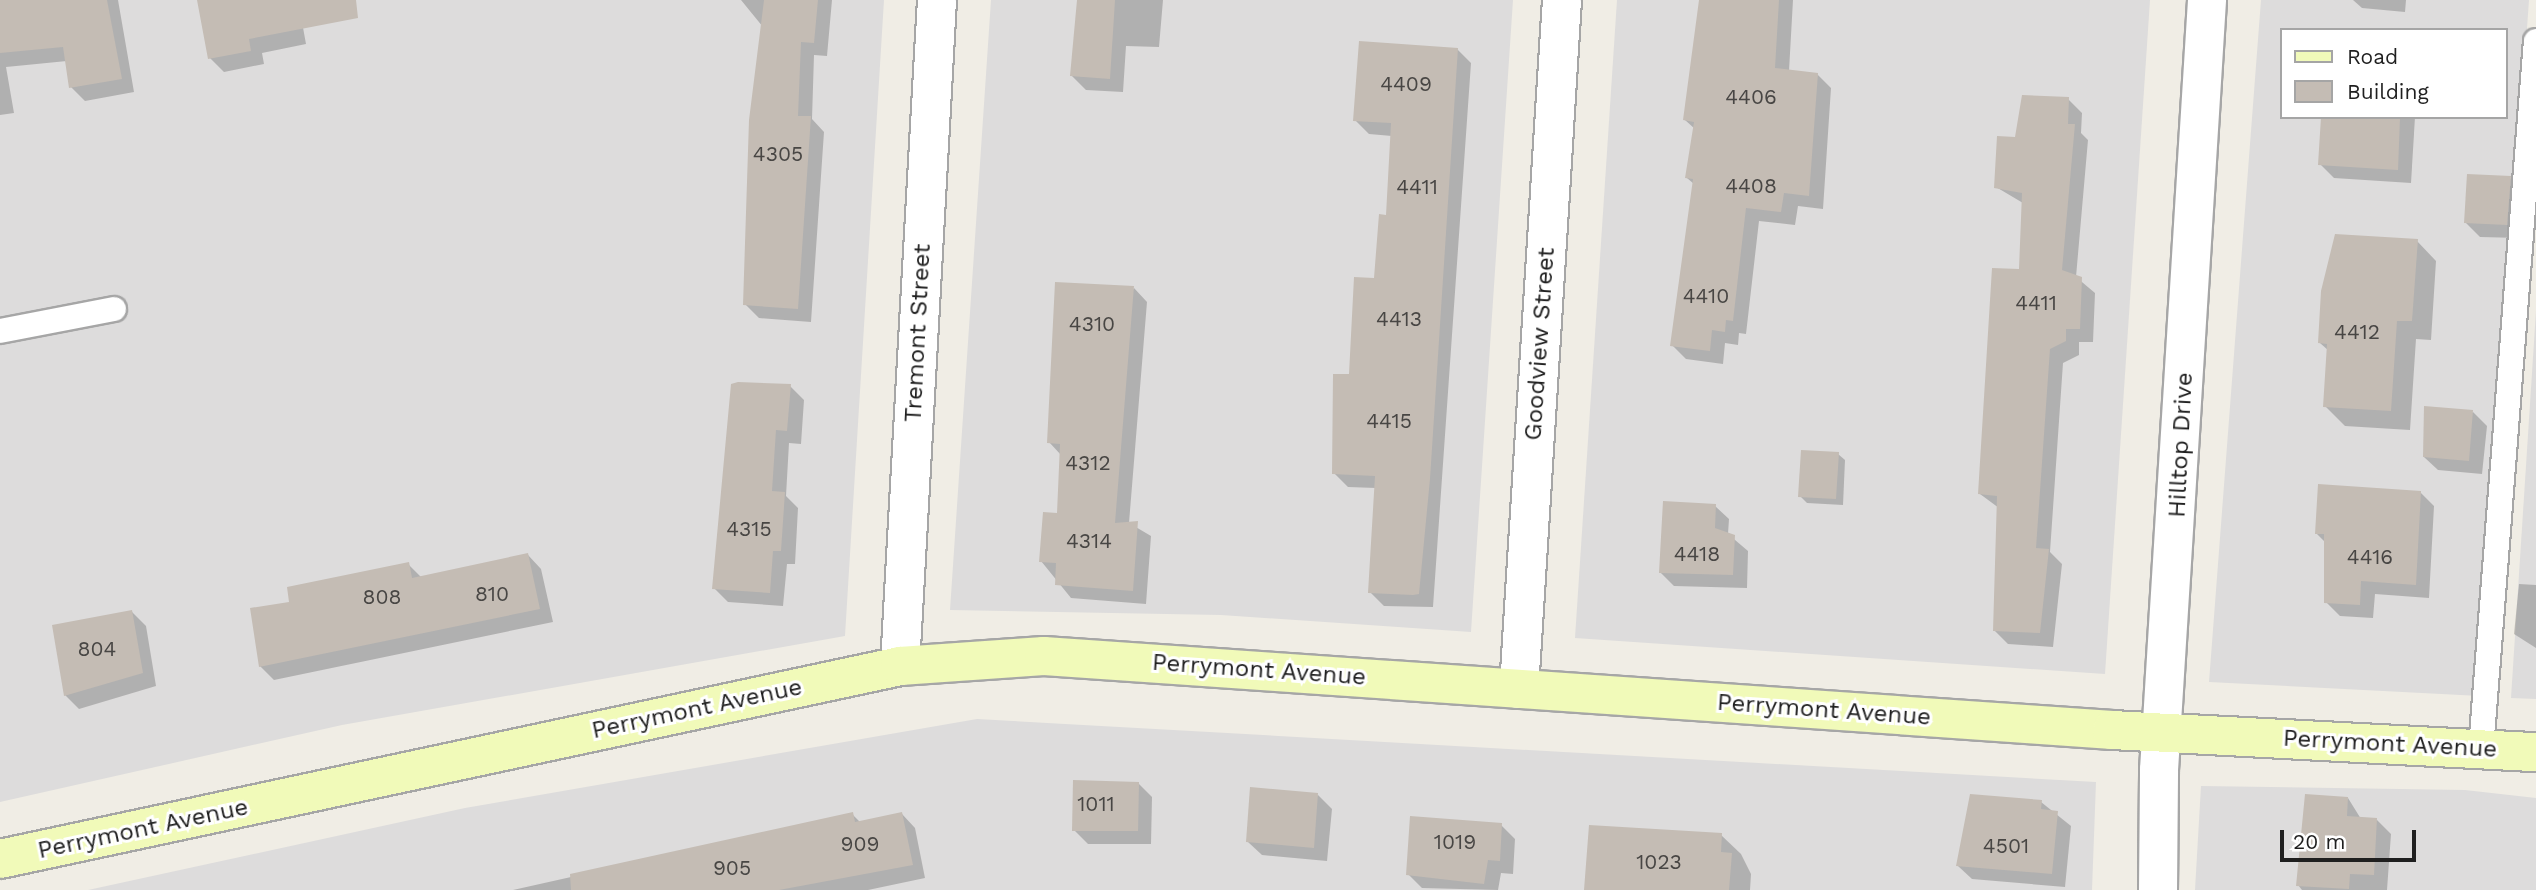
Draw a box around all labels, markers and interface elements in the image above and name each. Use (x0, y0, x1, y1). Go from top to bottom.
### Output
legend (2280, 28, 2508, 119)
text: Road (2347, 44, 2398, 69)
house number: 4409 (1380, 71, 1432, 97)
text: Building (2347, 79, 2429, 104)
house number: 4406 (1725, 84, 1777, 110)
house number: 4305 (753, 141, 803, 167)
house number: 4408 (1725, 173, 1777, 199)
house number: 4411 (1396, 174, 1438, 200)
street label: Tremont Street (899, 243, 937, 423)
street label: Goodview Street (1519, 246, 1561, 442)
house number: 4410 (1683, 283, 1729, 309)
house number: 4411 (2015, 290, 2057, 316)
house number: 4413 (1376, 306, 1422, 332)
house number: 4310 (1069, 311, 1115, 337)
house number: 4412 (2334, 319, 2380, 345)
street label: Hilltop Drive (2163, 372, 2199, 518)
house number: 4415 (1366, 408, 1412, 434)
house number: 4312 (1065, 450, 1111, 476)
house number: 4315 (726, 516, 772, 542)
house number: 4314 (1066, 528, 1112, 554)
house number: 4418 (1674, 541, 1720, 567)
house number: 4416 (2347, 544, 2393, 570)
house number: 810 (475, 581, 509, 607)
house number: 808 (363, 584, 401, 610)
house number: 804 (78, 636, 116, 662)
street label: Perrymont Avenue (1151, 648, 1367, 692)
street label: Perrymont Avenue (589, 673, 805, 745)
street label: Perrymont Avenue (1716, 688, 1932, 732)
street label: Perrymont Avenue (2282, 724, 2498, 764)
house number: 1011 (1077, 791, 1115, 817)
street label: Perrymont Avenue (35, 793, 251, 865)
scale bar (2284, 816, 2420, 860)
house number: 1019 (1434, 829, 1476, 855)
text: 20 m (2293, 829, 2345, 854)
house number: 909 (841, 831, 879, 857)
house number: 4501 (1983, 833, 2029, 859)
house number: 1023 (1636, 849, 1682, 875)
house number: 905 (713, 855, 751, 881)

